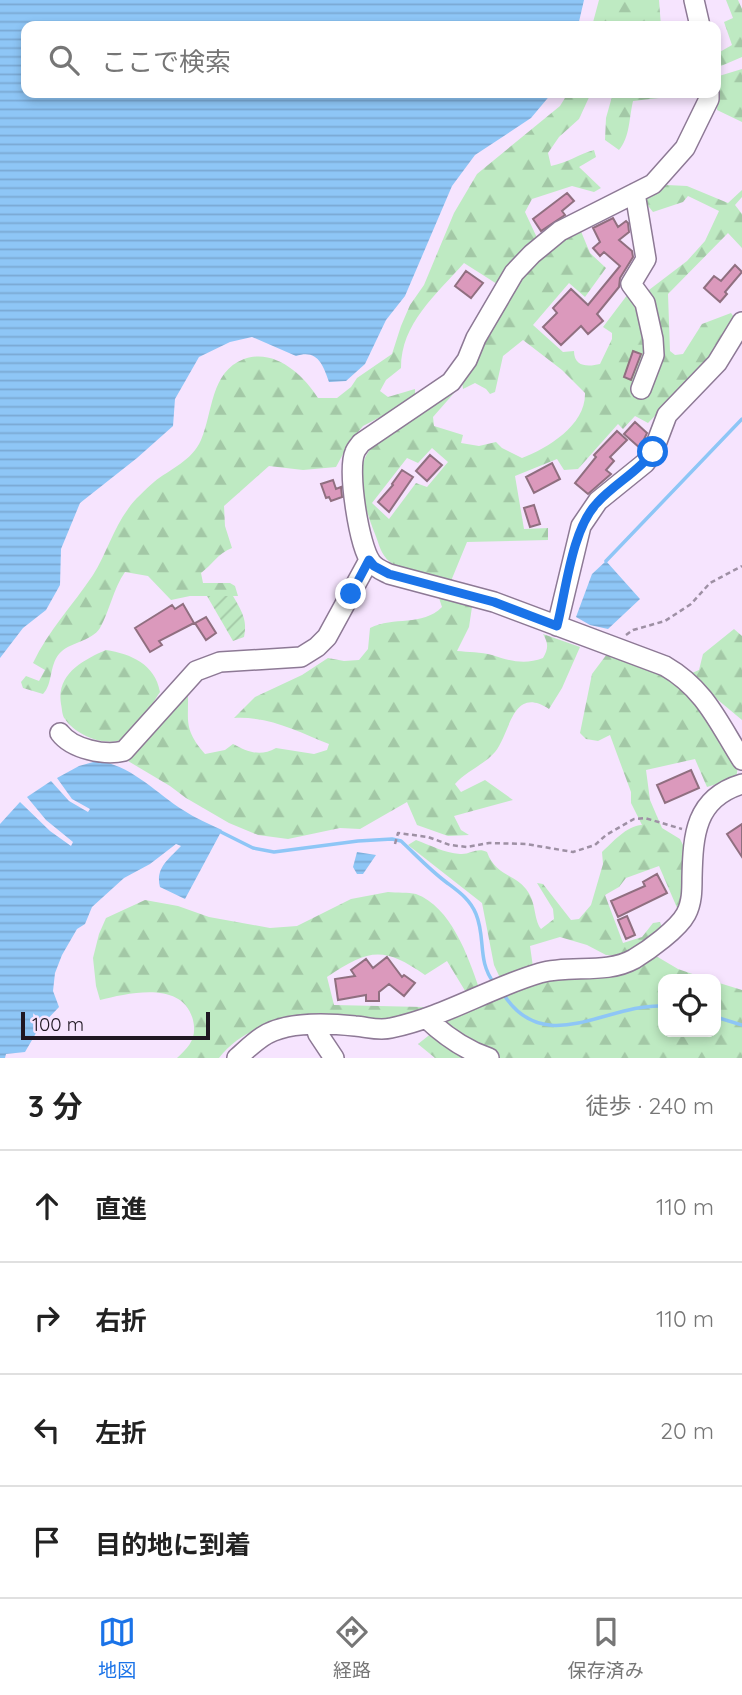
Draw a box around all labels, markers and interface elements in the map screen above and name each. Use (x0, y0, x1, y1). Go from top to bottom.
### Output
search box (21, 21, 721, 98)
icon: search (45, 41, 83, 79)
text: ここで検索 (101, 45, 231, 78)
route start (637, 436, 668, 467)
route end (335, 578, 366, 609)
map controls (658, 974, 721, 1037)
button: locate (658, 974, 721, 1037)
scale bar (21, 1009, 210, 1041)
text: 100 m (32, 1012, 84, 1036)
text: 3 分 (28, 1087, 83, 1125)
text: 徒歩 · 240 m (585, 1091, 714, 1120)
icon: ahead (28, 1187, 66, 1225)
text: 直進 (95, 1192, 147, 1225)
text: 110 m (656, 1192, 714, 1221)
icon: right (28, 1299, 66, 1337)
text: 右折 (95, 1304, 147, 1337)
text: 110 m (656, 1304, 714, 1333)
icon: left (28, 1411, 66, 1449)
text: 左折 (95, 1416, 147, 1449)
text: 20 m (660, 1416, 714, 1445)
icon: arrive (28, 1523, 66, 1561)
text: 目的地に到着 (95, 1528, 251, 1561)
tab: 地図 (98, 1613, 136, 1682)
tab: 経路 (333, 1613, 371, 1682)
tab: 保存済み (568, 1613, 644, 1682)

